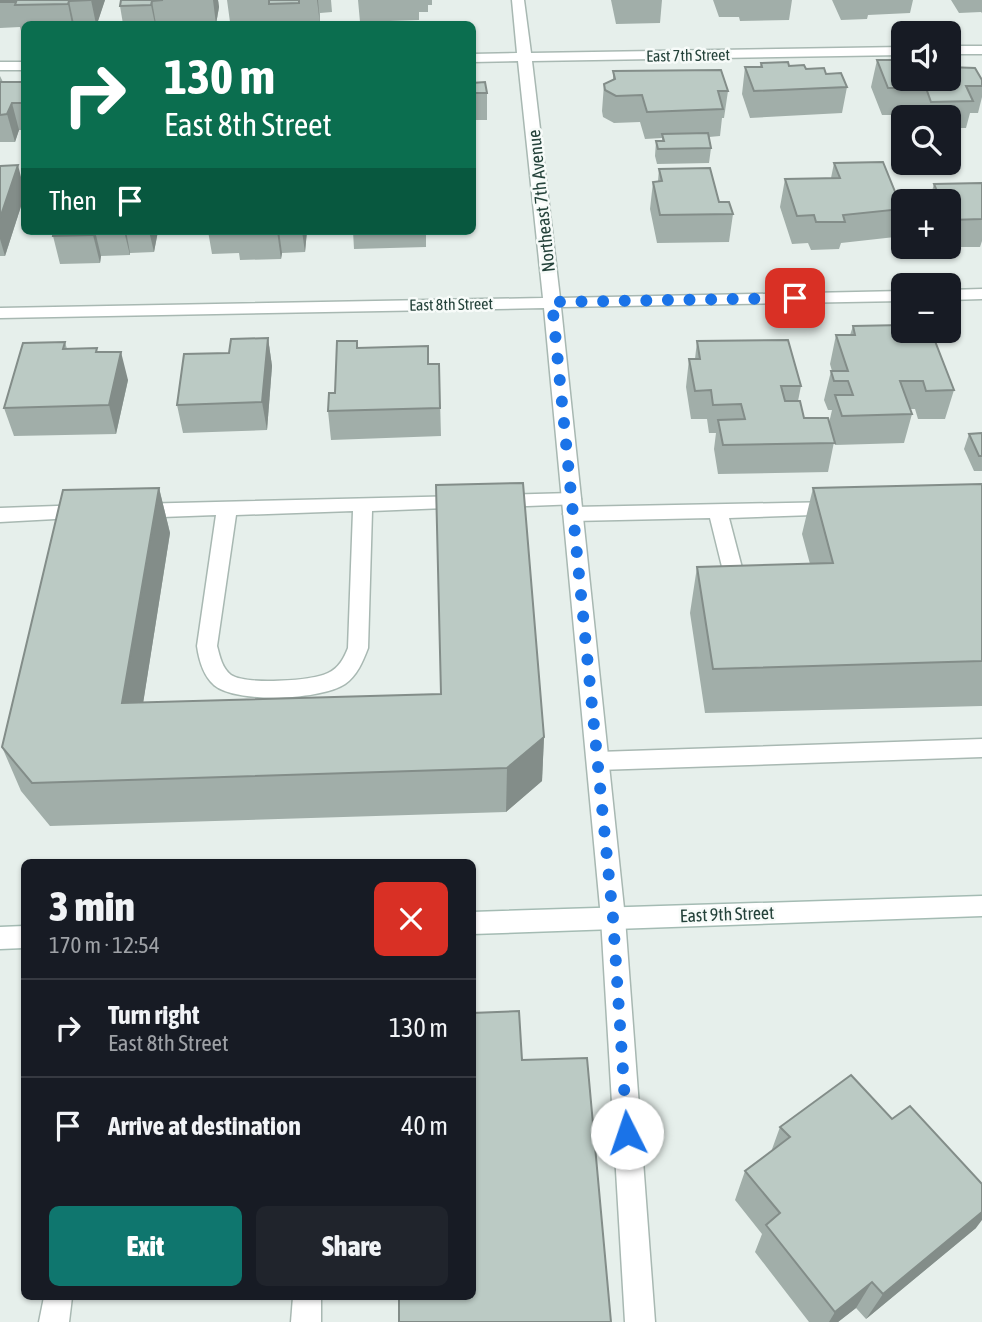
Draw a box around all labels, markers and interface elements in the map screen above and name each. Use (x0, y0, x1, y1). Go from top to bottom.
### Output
map controls (891, 21, 961, 343)
button: sound (891, 21, 961, 91)
street label: East 7th Street (646, 45, 730, 65)
text: 130 m (164, 48, 275, 104)
icon: right (49, 49, 140, 140)
button: search (891, 105, 961, 175)
text: East 8th Street (164, 106, 332, 143)
street label: Northeast 7th Avenue (523, 129, 559, 273)
icon: arrive (111, 182, 149, 220)
text: Then (49, 186, 97, 216)
button: + (891, 189, 961, 259)
pin (765, 268, 825, 328)
button: − (891, 273, 961, 343)
icon: arrive (776, 279, 814, 317)
street label: East 8th Street (409, 294, 493, 314)
text: 3 min (49, 882, 135, 930)
button: close (374, 882, 448, 956)
street label: East 9th Street (679, 902, 775, 926)
text: 170 m · 12:54 (49, 932, 160, 958)
text: Turn right (108, 1000, 199, 1030)
icon: right (49, 1009, 87, 1047)
text: 130 m (389, 1013, 448, 1043)
text: East 8th Street (108, 1030, 229, 1056)
position arrow (590, 1096, 664, 1170)
icon: arrive (49, 1107, 87, 1145)
text: Arrive at destination (108, 1111, 301, 1141)
text: 40 m (401, 1111, 448, 1141)
button: Exit (49, 1206, 242, 1286)
button: Share (256, 1206, 448, 1286)

